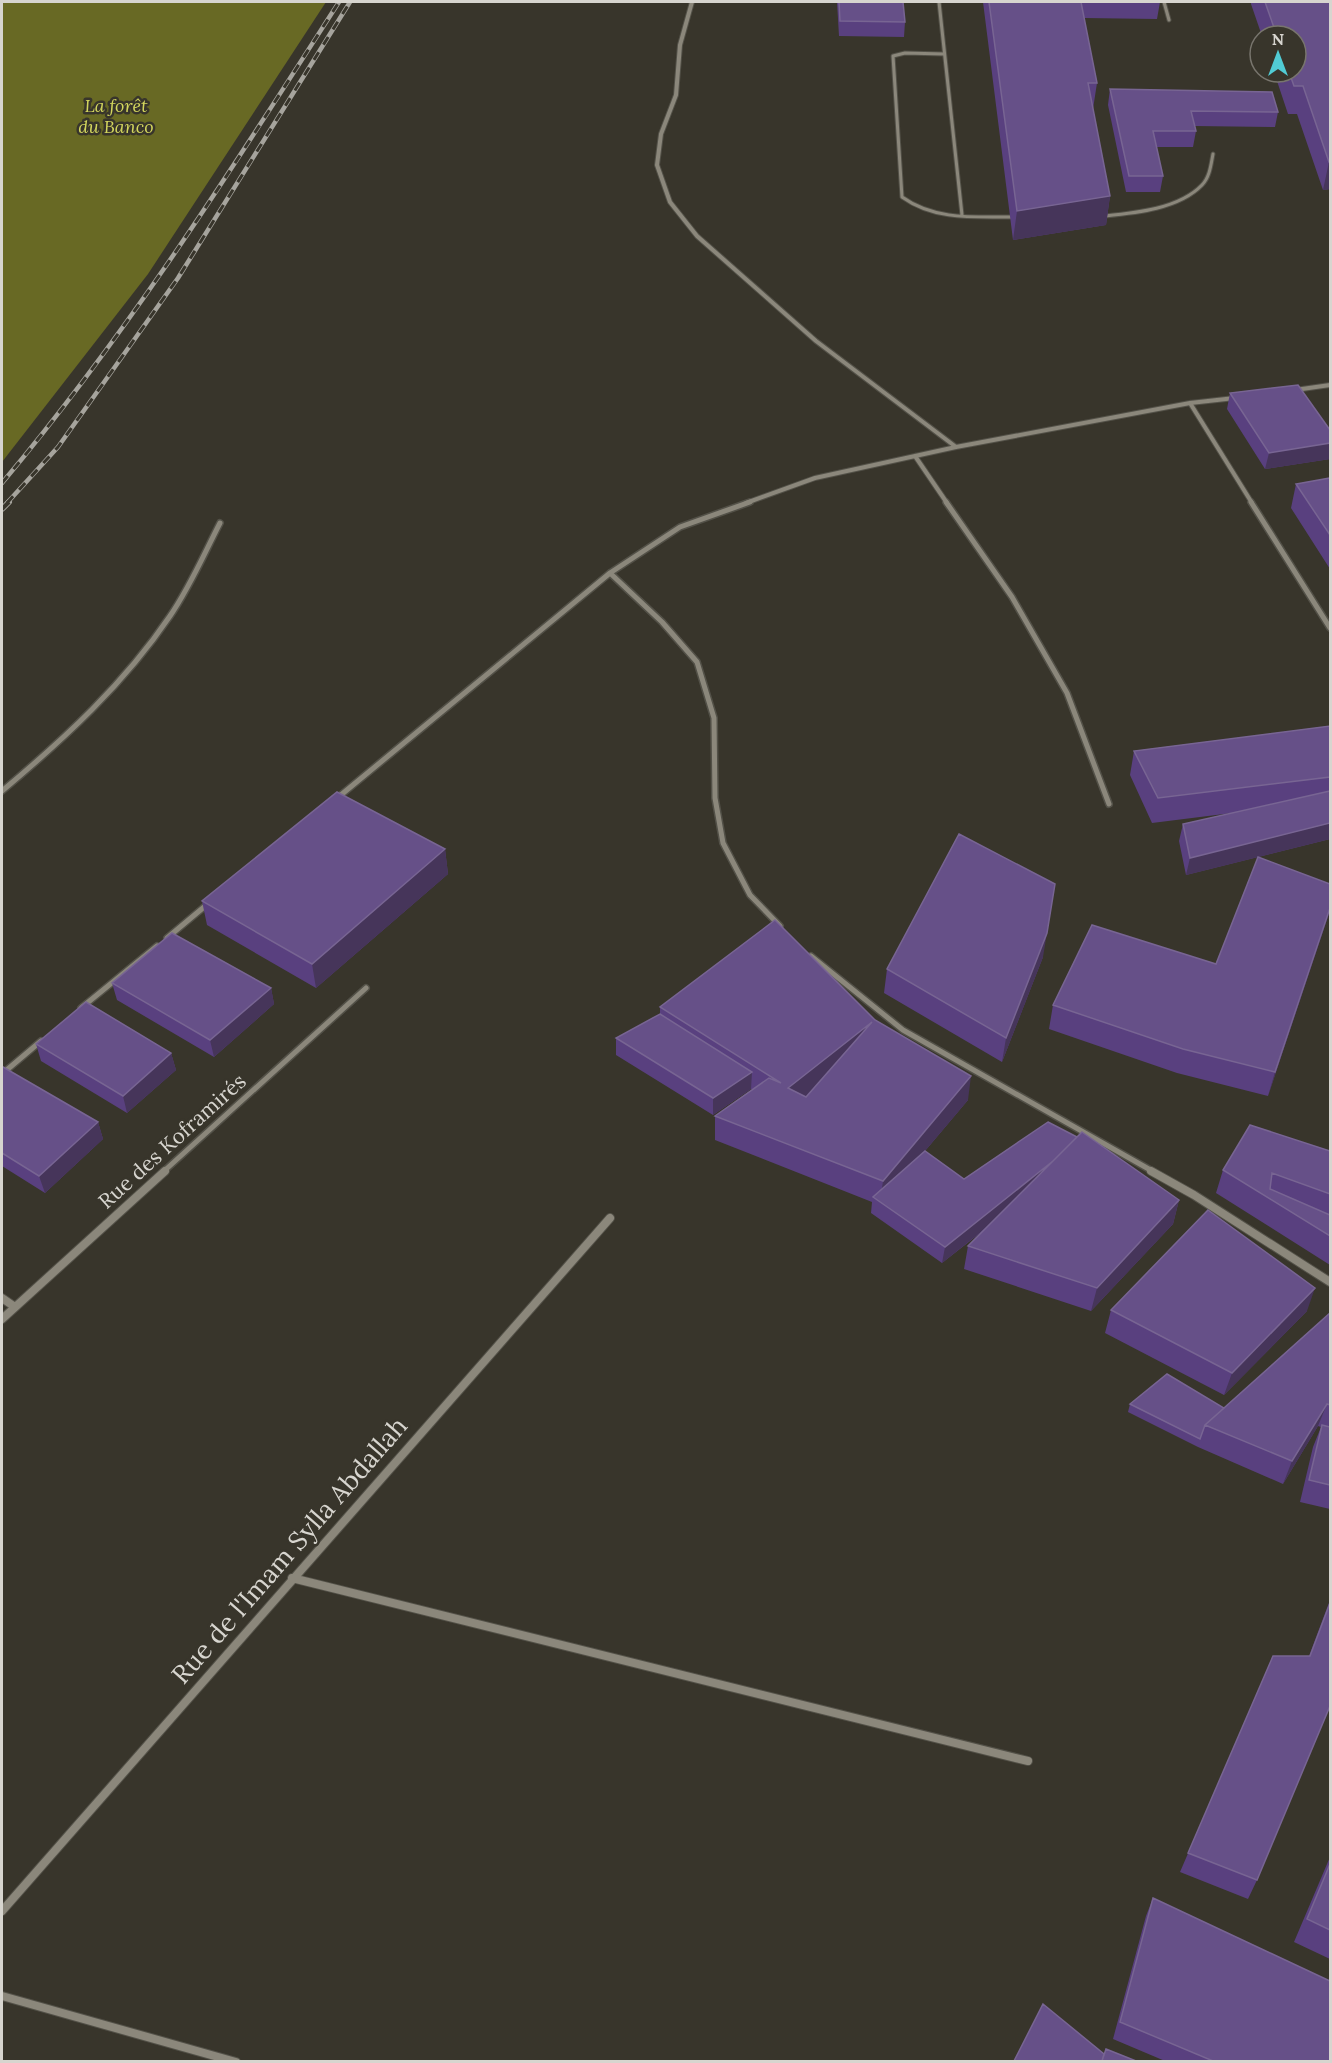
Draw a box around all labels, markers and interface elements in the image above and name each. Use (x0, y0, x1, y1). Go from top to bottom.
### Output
north arrow (1248, 24, 1308, 84)
text: N (1272, 29, 1284, 49)
park label: La forêt du Banco (78, 94, 154, 138)
street label: Rue des Koframirés (93, 1068, 251, 1214)
street label: Rue de l'Imam Sylla Abdallah (164, 1410, 414, 1690)

